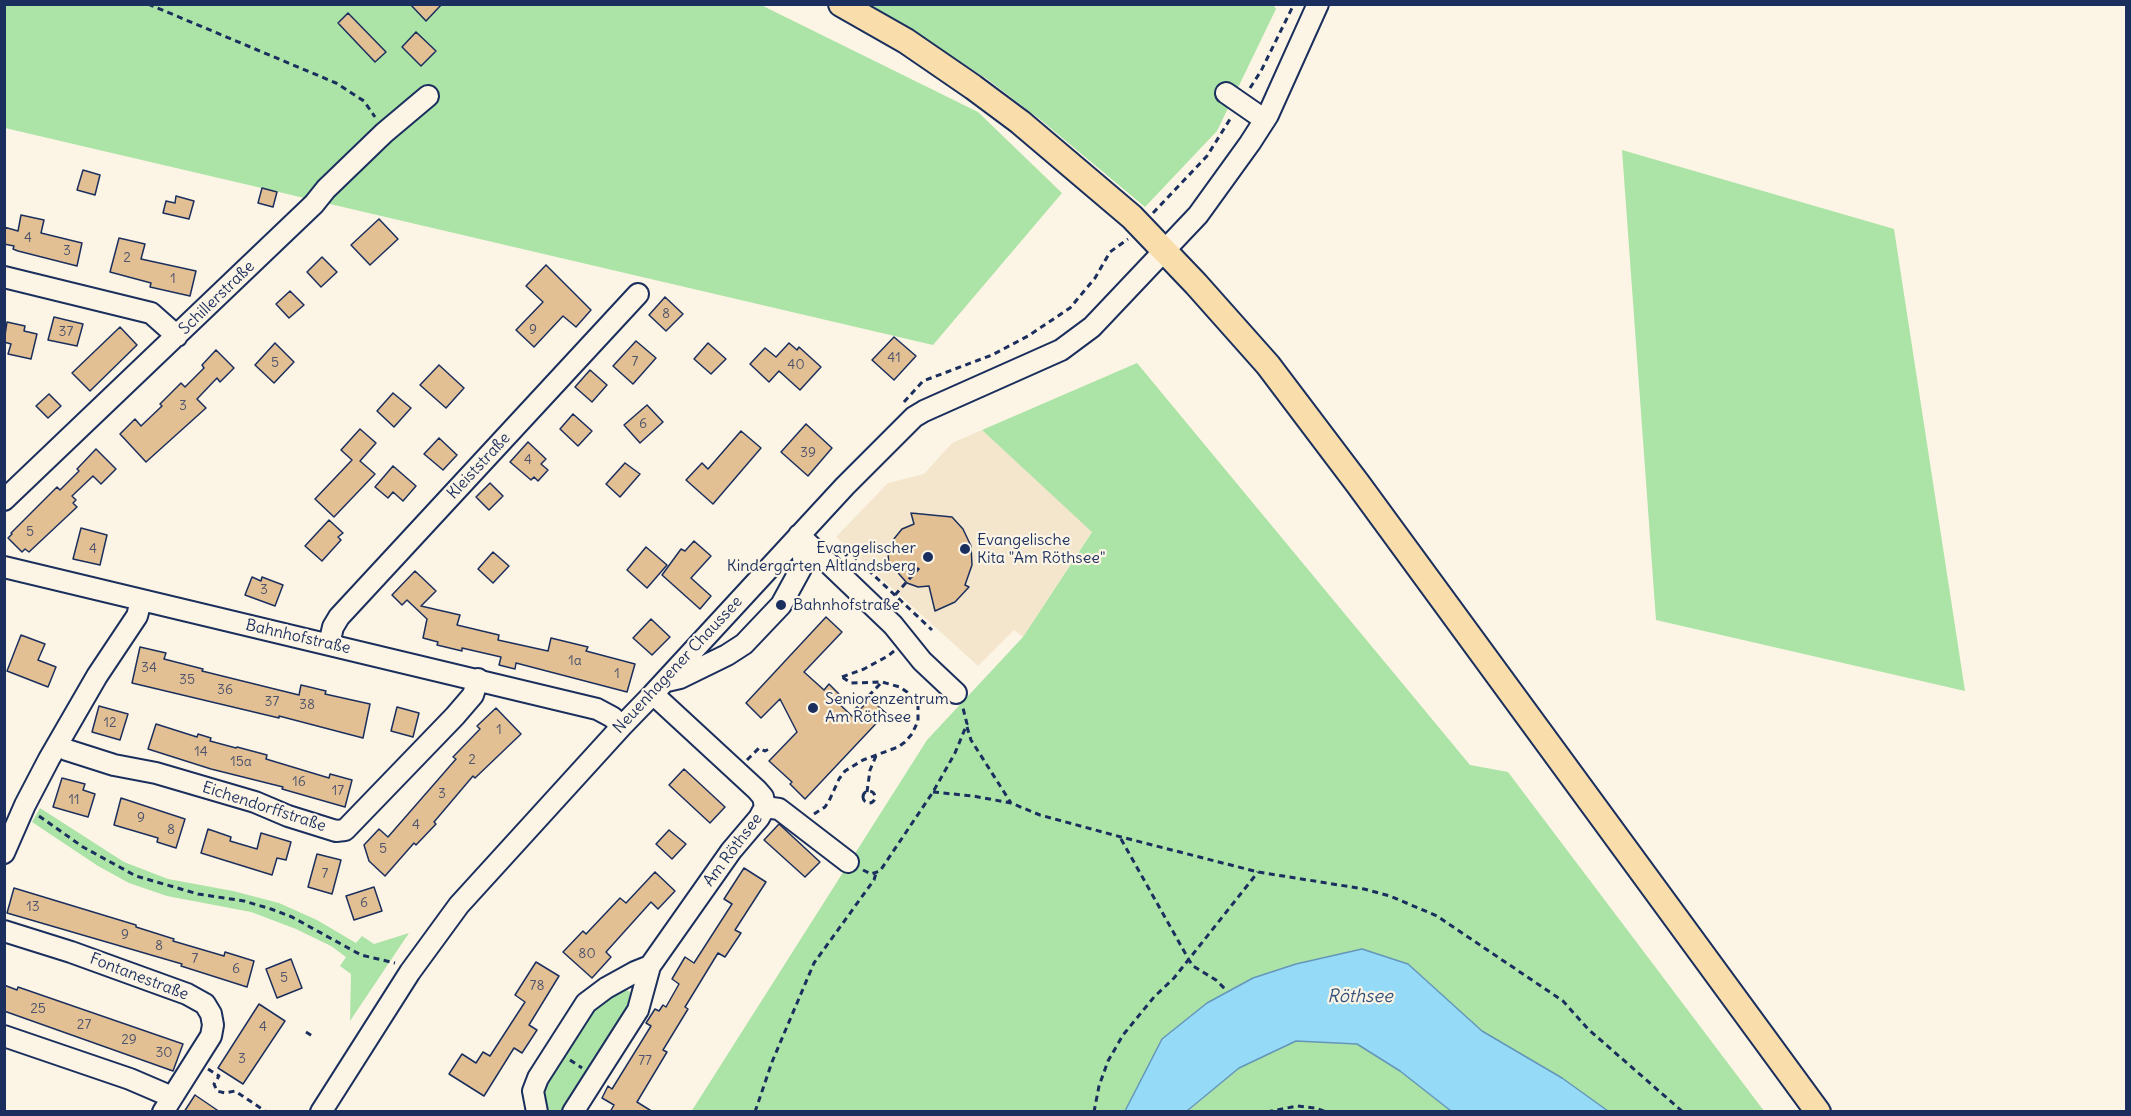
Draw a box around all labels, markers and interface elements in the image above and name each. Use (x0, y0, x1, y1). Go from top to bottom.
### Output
house number: 4 (24, 230, 32, 246)
house number: 3 (63, 243, 71, 259)
house number: 2 (123, 250, 131, 266)
street label: Schillerstraße (175, 257, 259, 339)
house number: 1 (170, 271, 176, 287)
house number: 8 (662, 306, 670, 322)
house number: 9 (529, 322, 537, 338)
house number: 37 (59, 324, 73, 340)
house number: 41 (887, 350, 901, 366)
house number: 7 (632, 354, 638, 370)
house number: 5 (271, 355, 279, 371)
house number: 40 (787, 357, 805, 373)
house number: 3 (179, 398, 187, 414)
house number: 6 (639, 416, 647, 432)
street label: Kleiststraße (443, 429, 515, 503)
house number: 39 (800, 445, 816, 461)
house number: 4 (524, 452, 532, 468)
house number: 5 (26, 524, 34, 540)
place label: Evangelische Kita "Am Röthsee" (977, 530, 1105, 568)
place label: Evangelischer Kindergarten Altlandsberg (727, 538, 916, 576)
house number: 4 (89, 541, 97, 557)
marker: Evangelische Kita "Am Röthsee" (958, 542, 972, 556)
marker: Evangelischer Kindergarten Altlandsberg (921, 550, 935, 564)
house number: 3 (260, 582, 268, 598)
street label: Neuenhagener Chaussee (609, 592, 747, 738)
place label: Bahnhofstraße (793, 595, 900, 615)
marker: Bahnhofstraße (774, 598, 788, 612)
street label: Bahnhofstraße (244, 616, 352, 658)
house number: 1a (568, 653, 582, 669)
house number: 34 (141, 660, 157, 676)
house number: 1 (614, 666, 620, 682)
house number: 35 (179, 672, 195, 688)
house number: 36 (217, 682, 233, 698)
place label: Seniorenzentrum Am Röthsee (825, 689, 949, 727)
house number: 37 (265, 694, 279, 710)
house number: 38 (299, 697, 315, 713)
marker: Seniorenzentrum Am Röthsee (806, 701, 820, 715)
house number: 12 (103, 715, 117, 731)
house number: 1 (496, 722, 502, 738)
house number: 14 (194, 744, 208, 760)
house number: 2 (468, 752, 476, 768)
house number: 15a (230, 754, 252, 770)
house number: 16 (292, 774, 306, 790)
street label: Eichendorffstraße (200, 778, 328, 836)
house number: 17 (332, 783, 344, 799)
house number: 3 (438, 786, 446, 802)
house number: 11 (68, 792, 80, 808)
house number: 9 (137, 810, 145, 826)
street label: Am Röthsee (699, 810, 767, 890)
house number: 4 (412, 817, 420, 833)
house number: 8 (167, 822, 175, 838)
house number: 5 (379, 841, 387, 857)
house number: 7 (322, 866, 328, 882)
house number: 6 (360, 895, 368, 911)
house number: 13 (26, 899, 40, 915)
house number: 9 (121, 927, 129, 943)
house number: 8 (155, 938, 163, 954)
house number: 80 (578, 946, 596, 962)
street label: Fontanestraße (87, 949, 191, 1005)
house number: 7 (192, 951, 198, 967)
house number: 6 (232, 961, 240, 977)
house number: 5 (280, 970, 288, 986)
house number: 78 (530, 978, 544, 994)
water label: Röthsee (1327, 986, 1393, 1008)
house number: 25 (30, 1001, 46, 1017)
house number: 27 (77, 1017, 91, 1033)
house number: 4 (259, 1019, 267, 1035)
house number: 29 (121, 1032, 137, 1048)
house number: 30 (155, 1045, 173, 1061)
house number: 3 (238, 1051, 246, 1067)
house number: 77 (638, 1053, 652, 1069)

